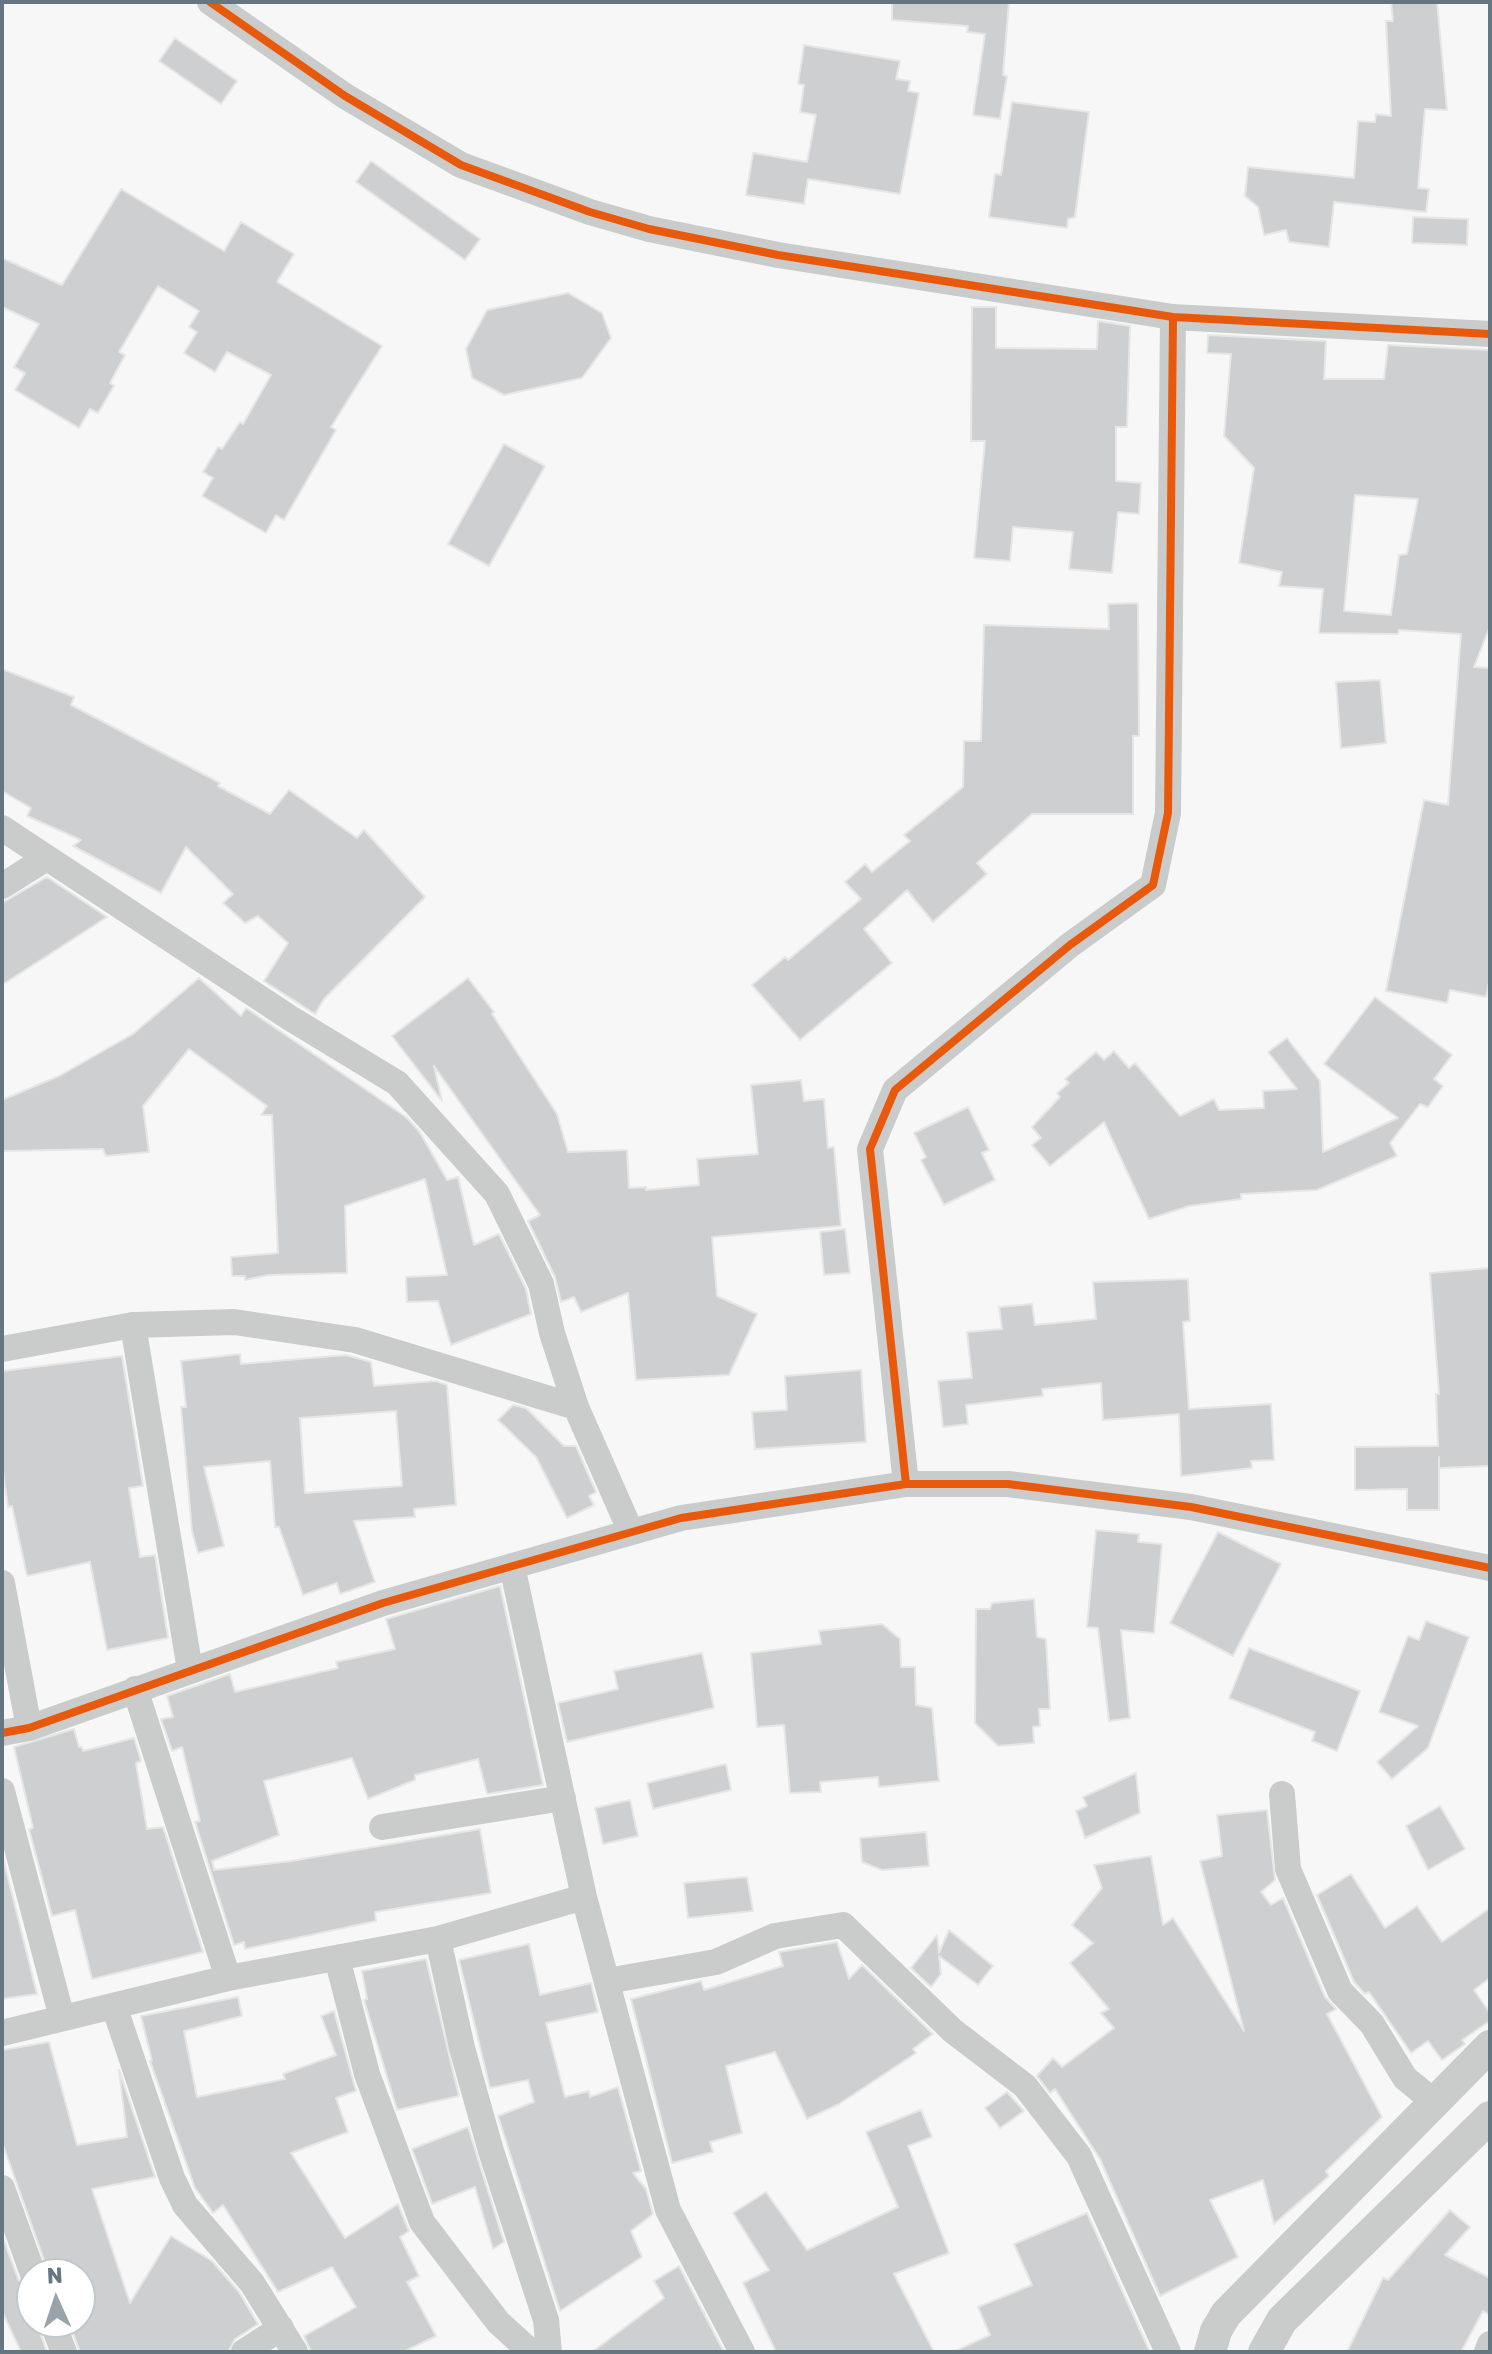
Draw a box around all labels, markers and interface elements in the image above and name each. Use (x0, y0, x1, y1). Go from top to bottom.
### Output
north arrow (16, 2258, 96, 2338)
text: N (46, 2262, 63, 2289)

